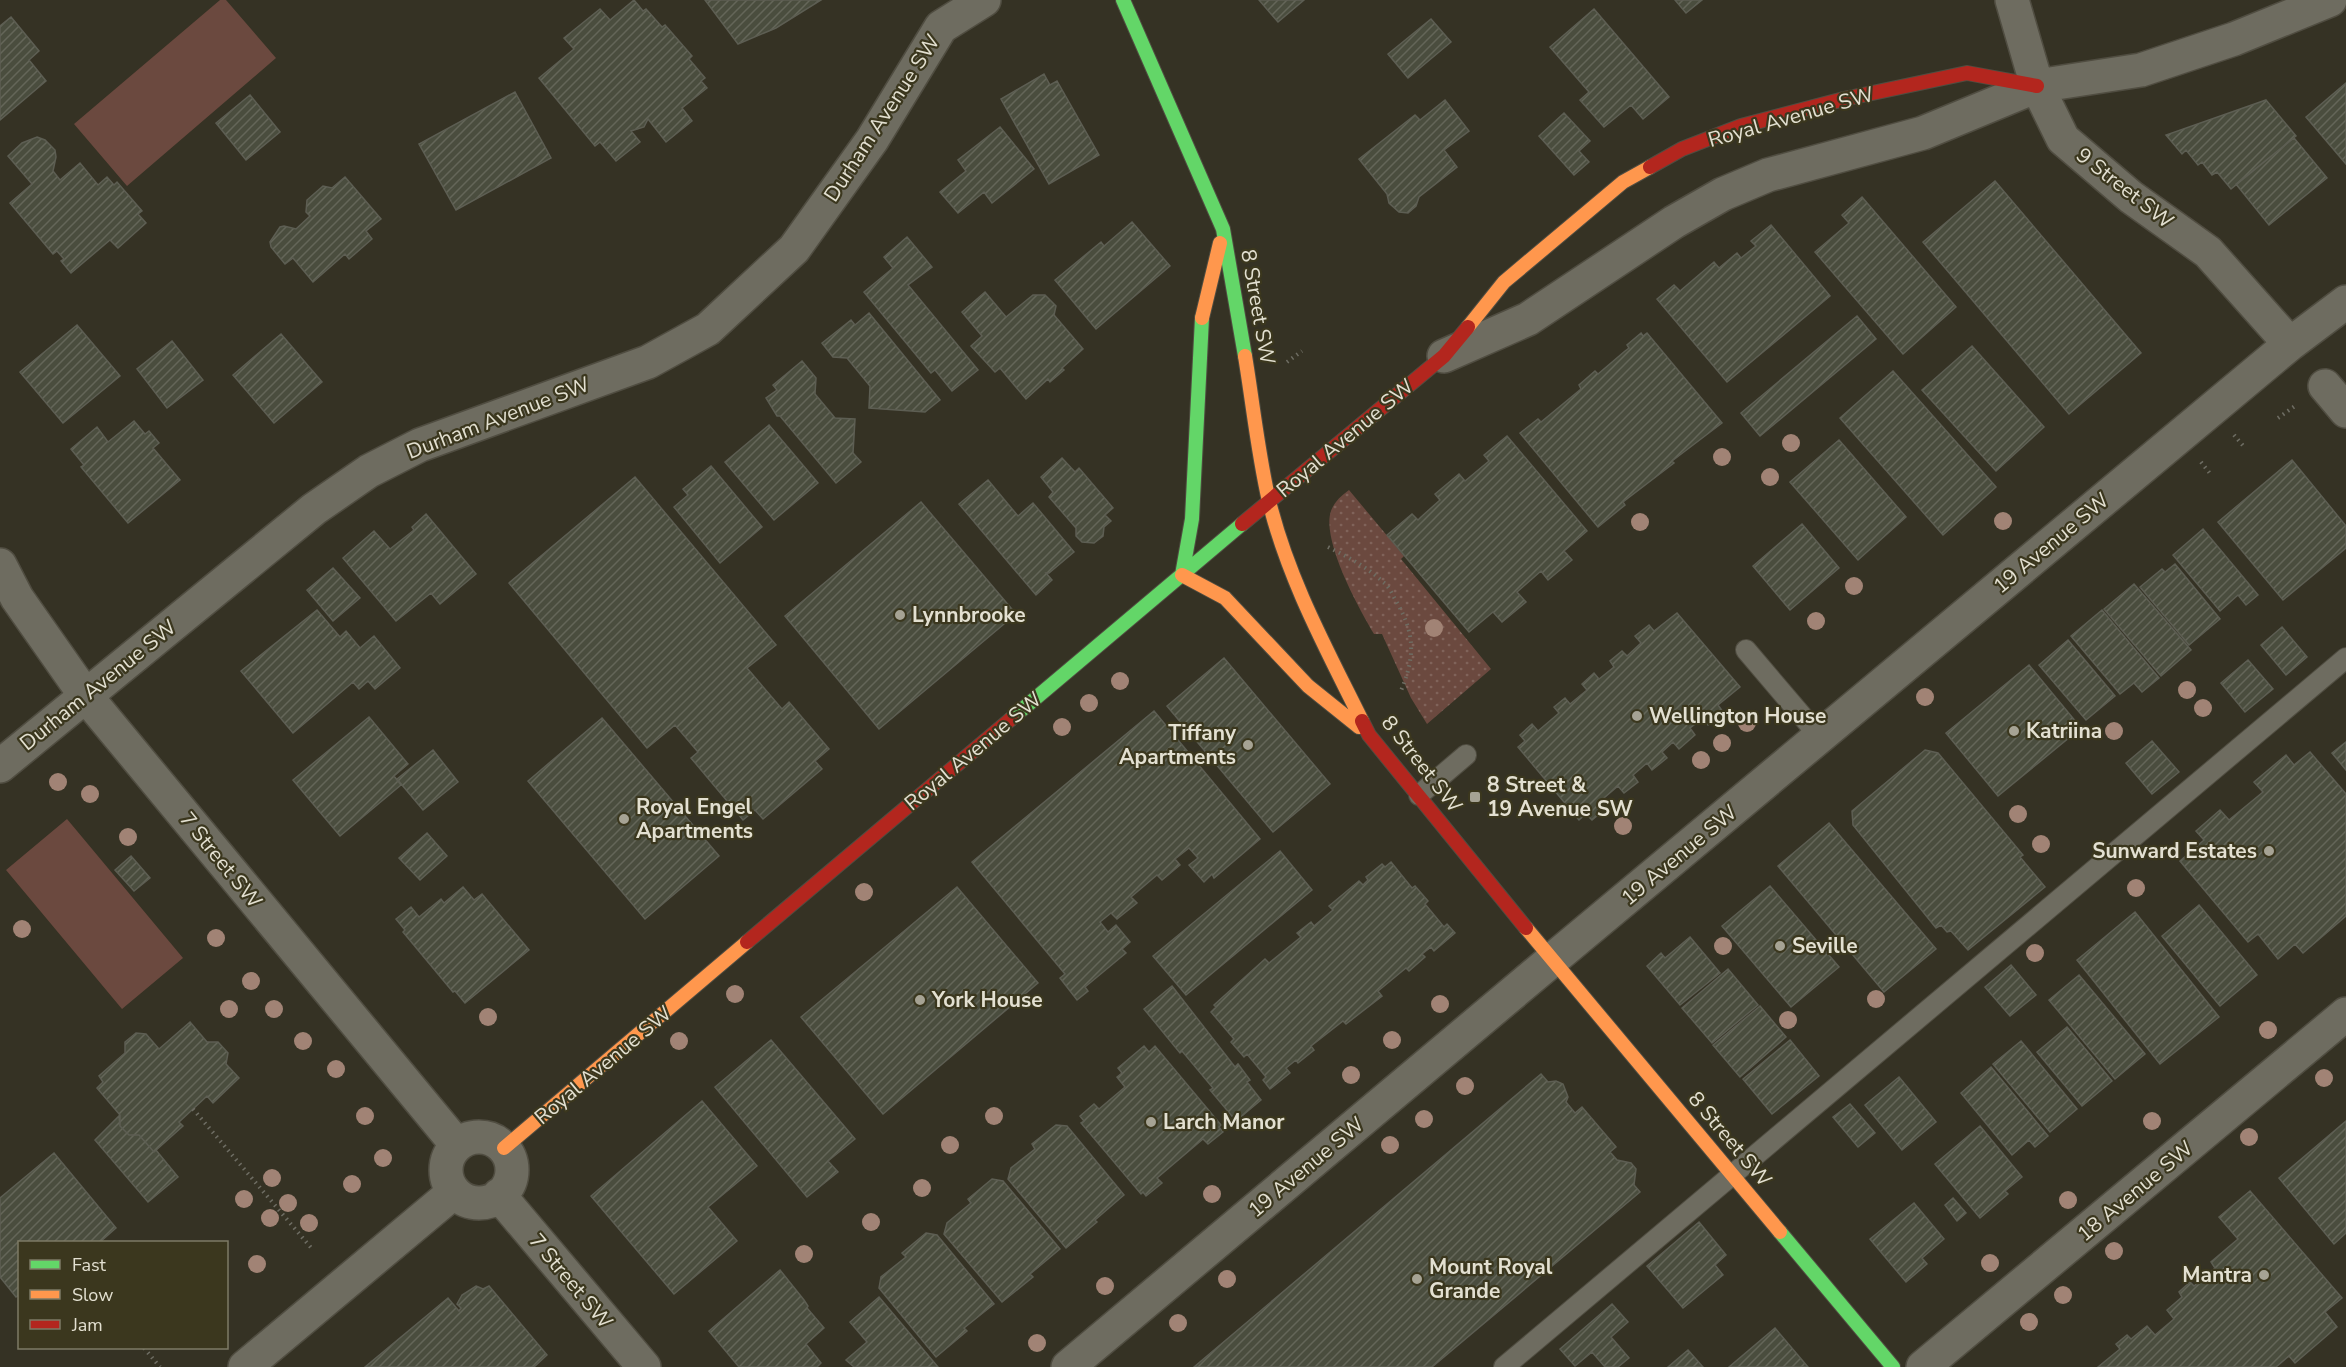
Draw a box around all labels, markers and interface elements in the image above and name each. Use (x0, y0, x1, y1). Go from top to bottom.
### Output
street label: Durham Avenue SW (817, 29, 947, 207)
street label: Royal Avenue SW (1705, 80, 1877, 154)
street label: 9 Street SW (2070, 141, 2180, 235)
street label: 8 Street SW (1234, 247, 1282, 367)
street label: Durham Avenue SW (402, 370, 594, 466)
street label: Royal Avenue SW (1270, 372, 1420, 504)
street label: 19 Avenue SW (1987, 486, 2115, 600)
place label: Lynnbrooke (912, 601, 1026, 629)
marker: Lynnbrooke (893, 608, 907, 622)
street label: Durham Avenue SW (14, 613, 182, 757)
street label: Royal Avenue SW (898, 685, 1048, 817)
place label: Wellington House (1649, 702, 1826, 730)
street label: 8 Street SW (1375, 709, 1469, 819)
marker: Wellington House (1630, 709, 1644, 723)
place label: Katriina (2026, 717, 2102, 745)
place label: Tiffany Apartments (1119, 719, 1237, 771)
marker: Katriina (2007, 724, 2021, 738)
marker: Tiffany Apartments (1241, 738, 1255, 752)
place label: 8 Street & 19 Avenue SW (1487, 771, 1633, 823)
marker: 8 Street & 19 Avenue SW (1468, 790, 1482, 804)
place label: Royal Engel Apartments (636, 793, 753, 845)
street label: 19 Avenue SW (1615, 798, 1743, 912)
street label: 7 Street SW (173, 806, 269, 914)
marker: Royal Engel Apartments (617, 812, 631, 826)
place label: Sunward Estates (2092, 837, 2257, 865)
marker: Sunward Estates (2262, 844, 2276, 858)
place label: Seville (1792, 932, 1858, 960)
marker: Seville (1773, 939, 1787, 953)
place label: York House (931, 986, 1043, 1014)
marker: York House (913, 993, 927, 1007)
street label: Royal Avenue SW (528, 999, 678, 1131)
street label: 8 Street SW (1682, 1085, 1778, 1193)
place label: Larch Manor (1163, 1108, 1285, 1136)
street label: 19 Avenue SW (1242, 1110, 1370, 1224)
marker: Larch Manor (1144, 1115, 1158, 1129)
street label: 18 Avenue SW (2071, 1134, 2199, 1248)
street label: 7 Street SW (523, 1227, 619, 1335)
legend (18, 1241, 228, 1349)
text: Fast (72, 1253, 107, 1277)
place label: Mount Royal Grande (1429, 1253, 1553, 1305)
place label: Mantra (2182, 1261, 2252, 1289)
marker: Mantra (2257, 1268, 2271, 1282)
marker: Mount Royal Grande (1410, 1272, 1424, 1286)
text: Slow (72, 1283, 113, 1307)
text: Jam (71, 1313, 103, 1337)

